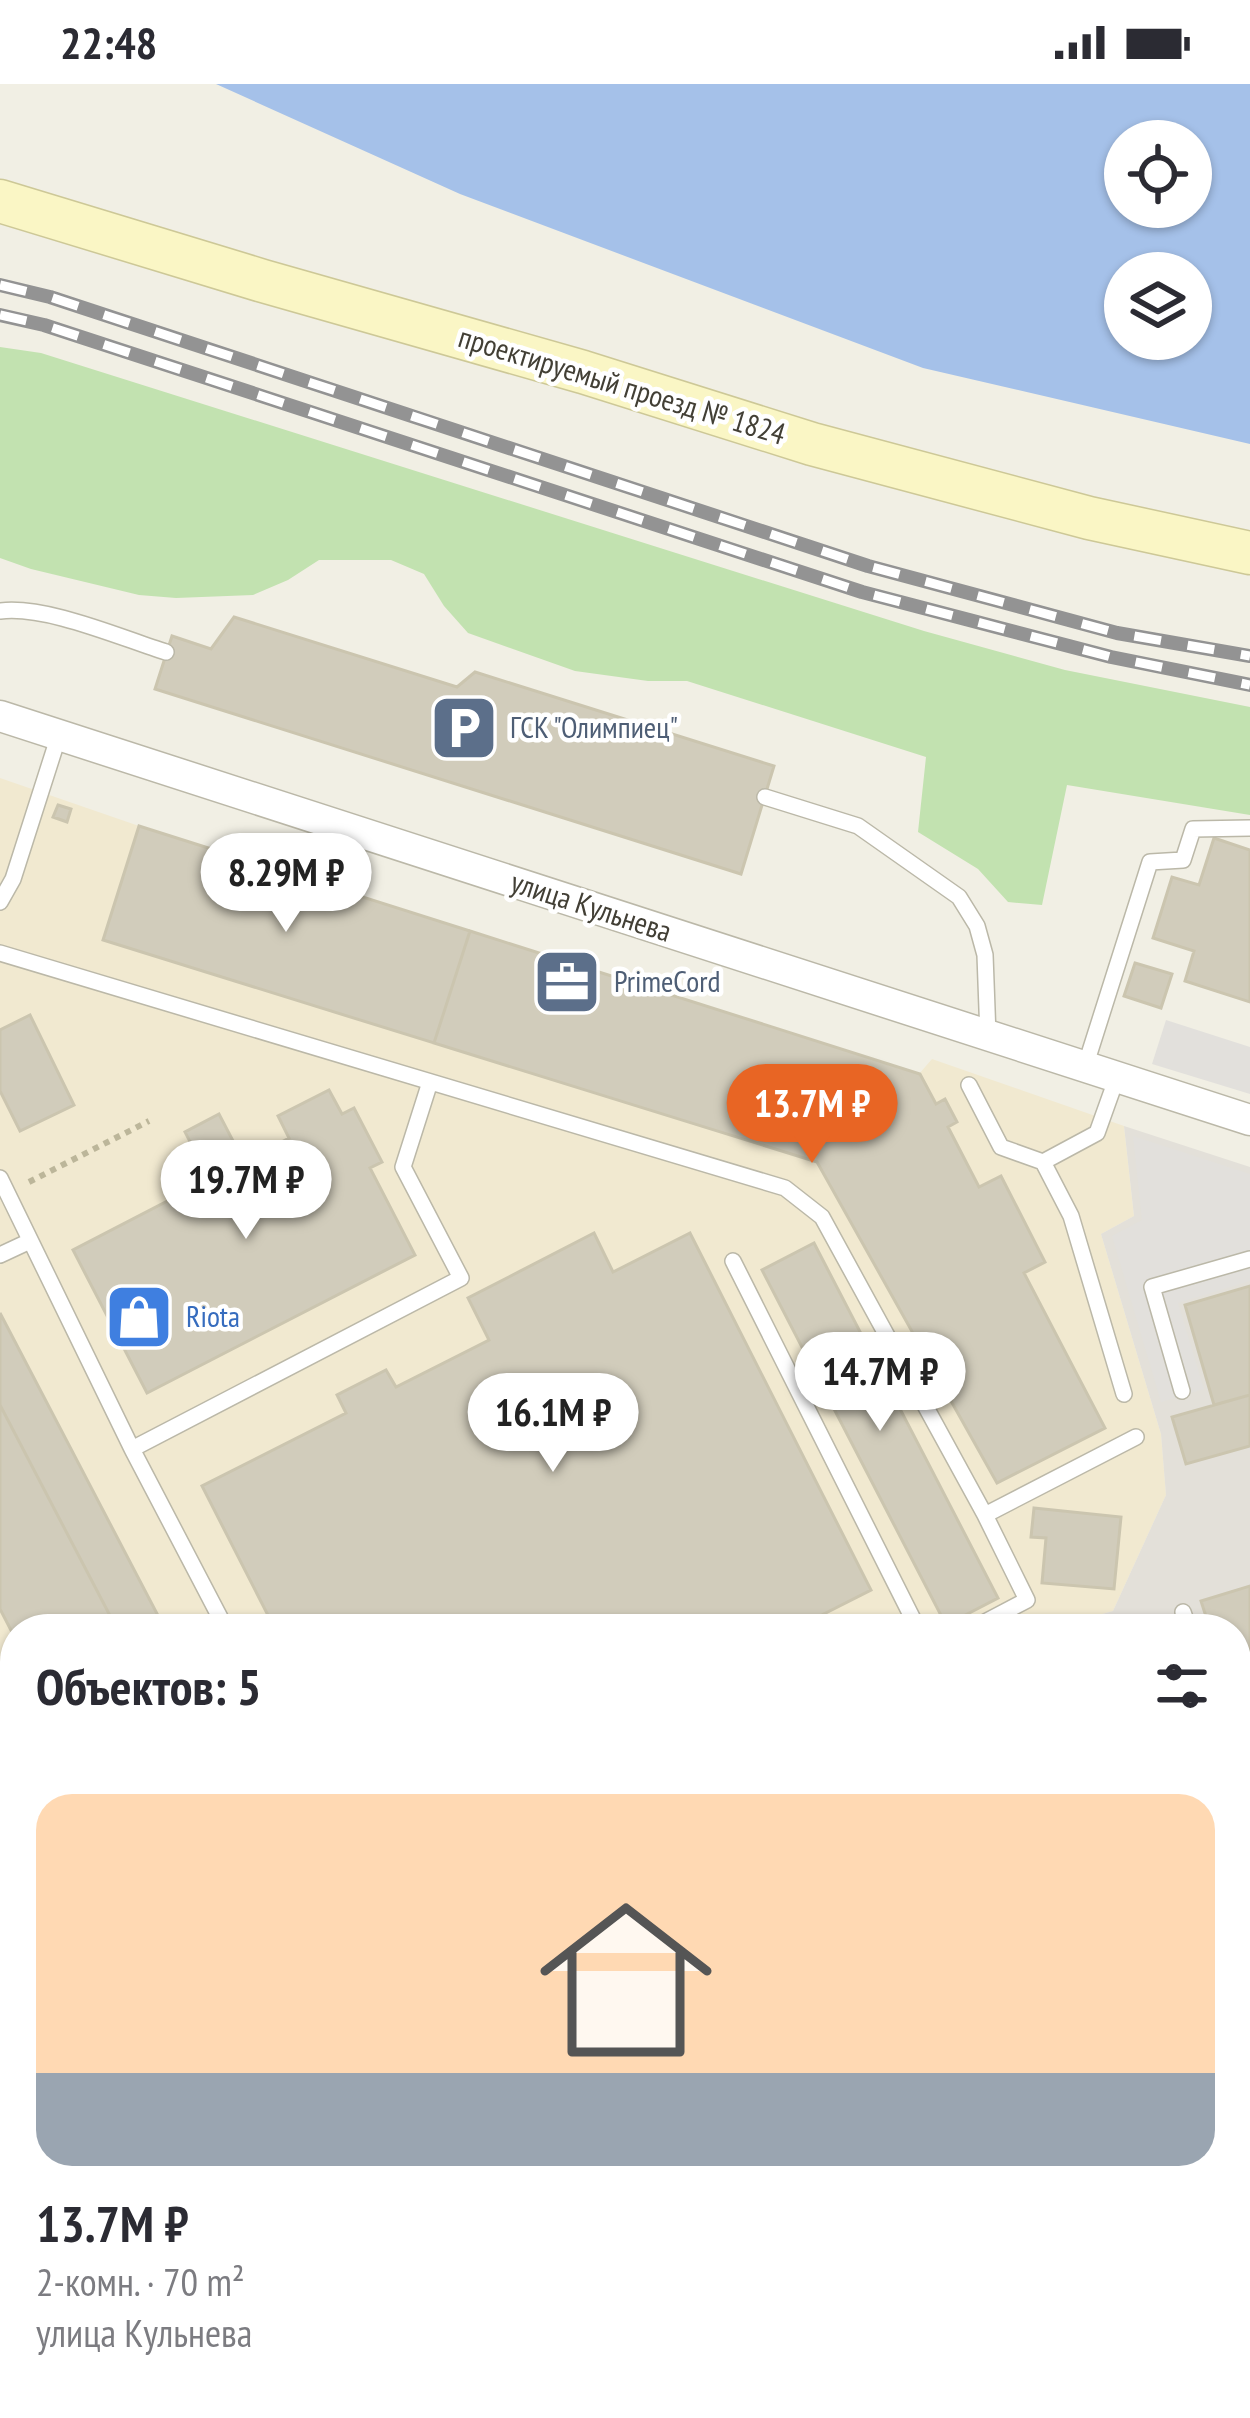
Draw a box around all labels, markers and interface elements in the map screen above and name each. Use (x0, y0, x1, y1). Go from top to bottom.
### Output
text: 22:48 (60, 13, 157, 71)
map controls (1104, 120, 1212, 360)
button: locate (1104, 120, 1212, 228)
button: layers (1104, 252, 1212, 360)
street label: проектируемый проезд № 1824 (454, 316, 791, 453)
parking icon: ГСК "Олимпиец" (429, 693, 499, 763)
place label: ГСК "Олимпиец" (510, 707, 678, 746)
pin: 8.29M ₽ (175, 833, 397, 935)
text: 8.29M ₽ (228, 846, 344, 897)
street label: улица Кульнева (506, 861, 677, 950)
office icon: PrimeCord (532, 947, 602, 1017)
place label: PrimeCord (614, 961, 720, 1000)
pin: 13.7M ₽ (701, 1064, 923, 1166)
text: 13.7M ₽ (754, 1077, 870, 1128)
pin: 19.7M ₽ (135, 1140, 357, 1242)
text: 19.7M ₽ (188, 1153, 304, 1204)
shop icon: Riota (104, 1282, 174, 1352)
place label: Riota (186, 1296, 240, 1335)
pin: 14.7M ₽ (769, 1332, 991, 1434)
text: 14.7M ₽ (822, 1345, 938, 1396)
pin: 16.1M ₽ (442, 1373, 664, 1475)
text: 16.1M ₽ (495, 1386, 611, 1437)
text: Объектов: 5 (36, 1653, 261, 1719)
icon: filters (1149, 1653, 1215, 1719)
icon: home (518, 1872, 734, 2088)
text: 13.7M ₽ (36, 2190, 189, 2256)
text: 2-комн. · 70 m² (36, 2256, 245, 2307)
text: улица Кульнева (36, 2307, 252, 2358)

